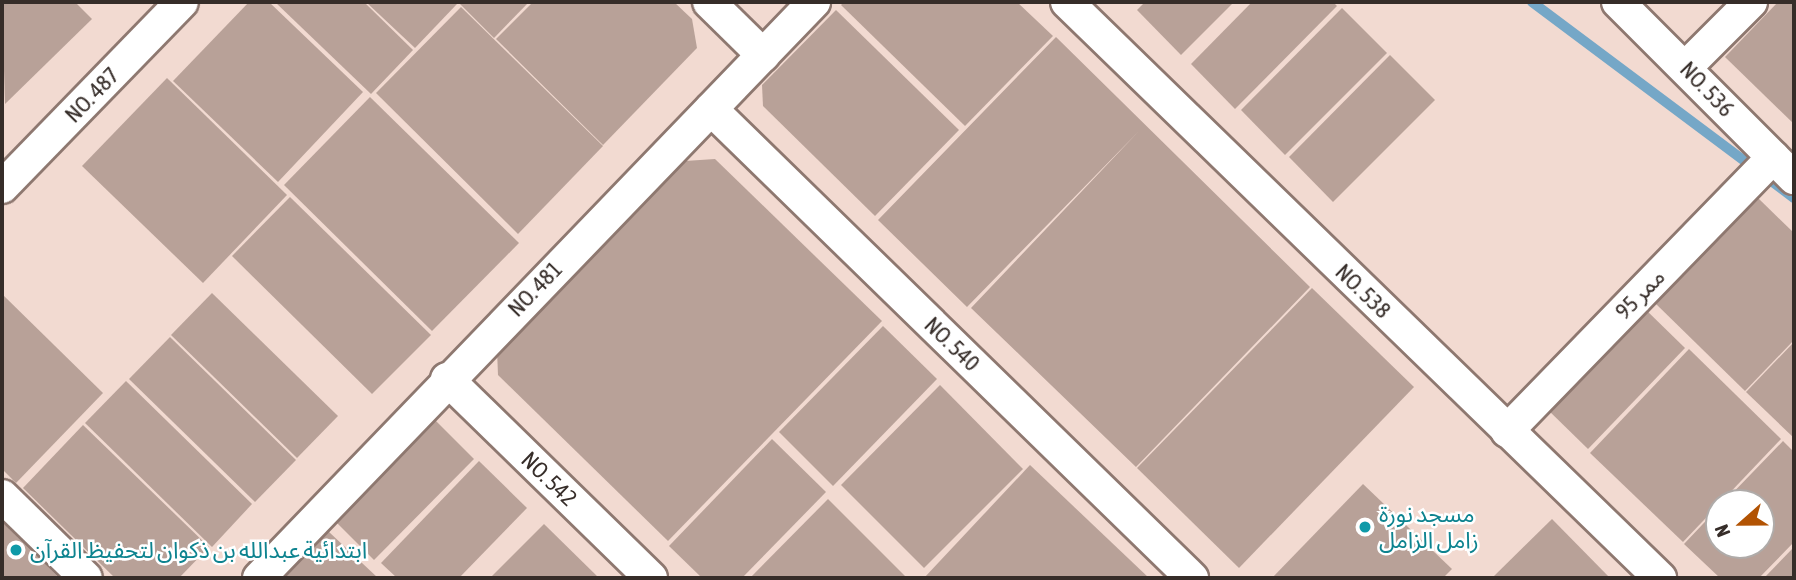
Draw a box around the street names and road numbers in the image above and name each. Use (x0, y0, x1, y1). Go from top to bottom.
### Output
street label: NO. 536 (1674, 56, 1740, 122)
street label: NO. 487 (59, 62, 125, 128)
street label: NO. 481 (502, 256, 568, 322)
street label: NO. 538 (1330, 258, 1396, 324)
street label: ممر 95 (1609, 263, 1671, 325)
street label: NO. 540 (919, 311, 985, 377)
street label: NO. 542 (516, 446, 582, 512)

